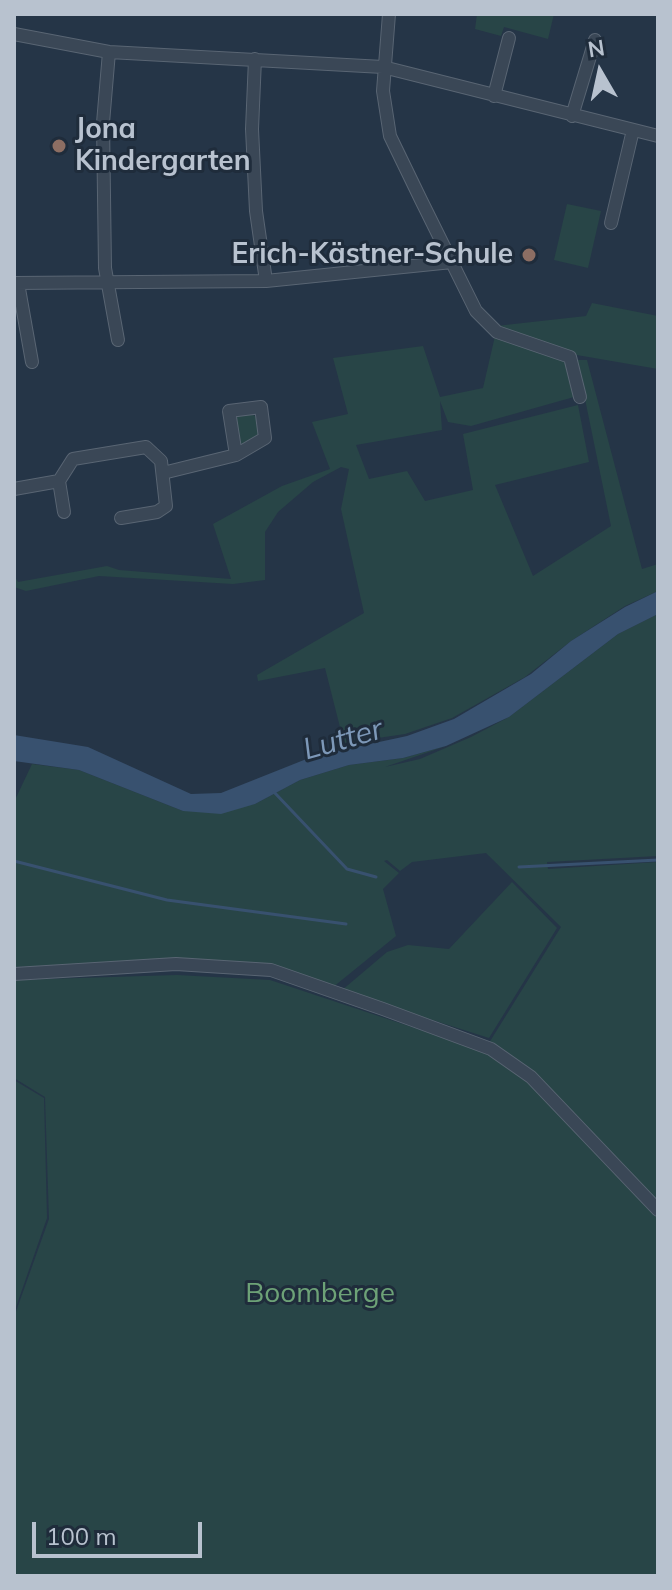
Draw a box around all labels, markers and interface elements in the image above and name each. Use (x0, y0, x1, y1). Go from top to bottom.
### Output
north arrow (560, 32, 640, 112)
text: N (586, 33, 607, 63)
place label: Jona Kindergarten (75, 113, 251, 179)
marker: Jona Kindergarten (50, 137, 68, 155)
place label: Erich-Kästner-Schule (231, 238, 513, 272)
marker: Erich-Kästner-Schule (520, 246, 538, 264)
water label: Lutter (299, 712, 387, 768)
park label: Boomberge (245, 1277, 395, 1311)
scale bar (36, 1506, 206, 1556)
text: 100 m (46, 1521, 117, 1551)

